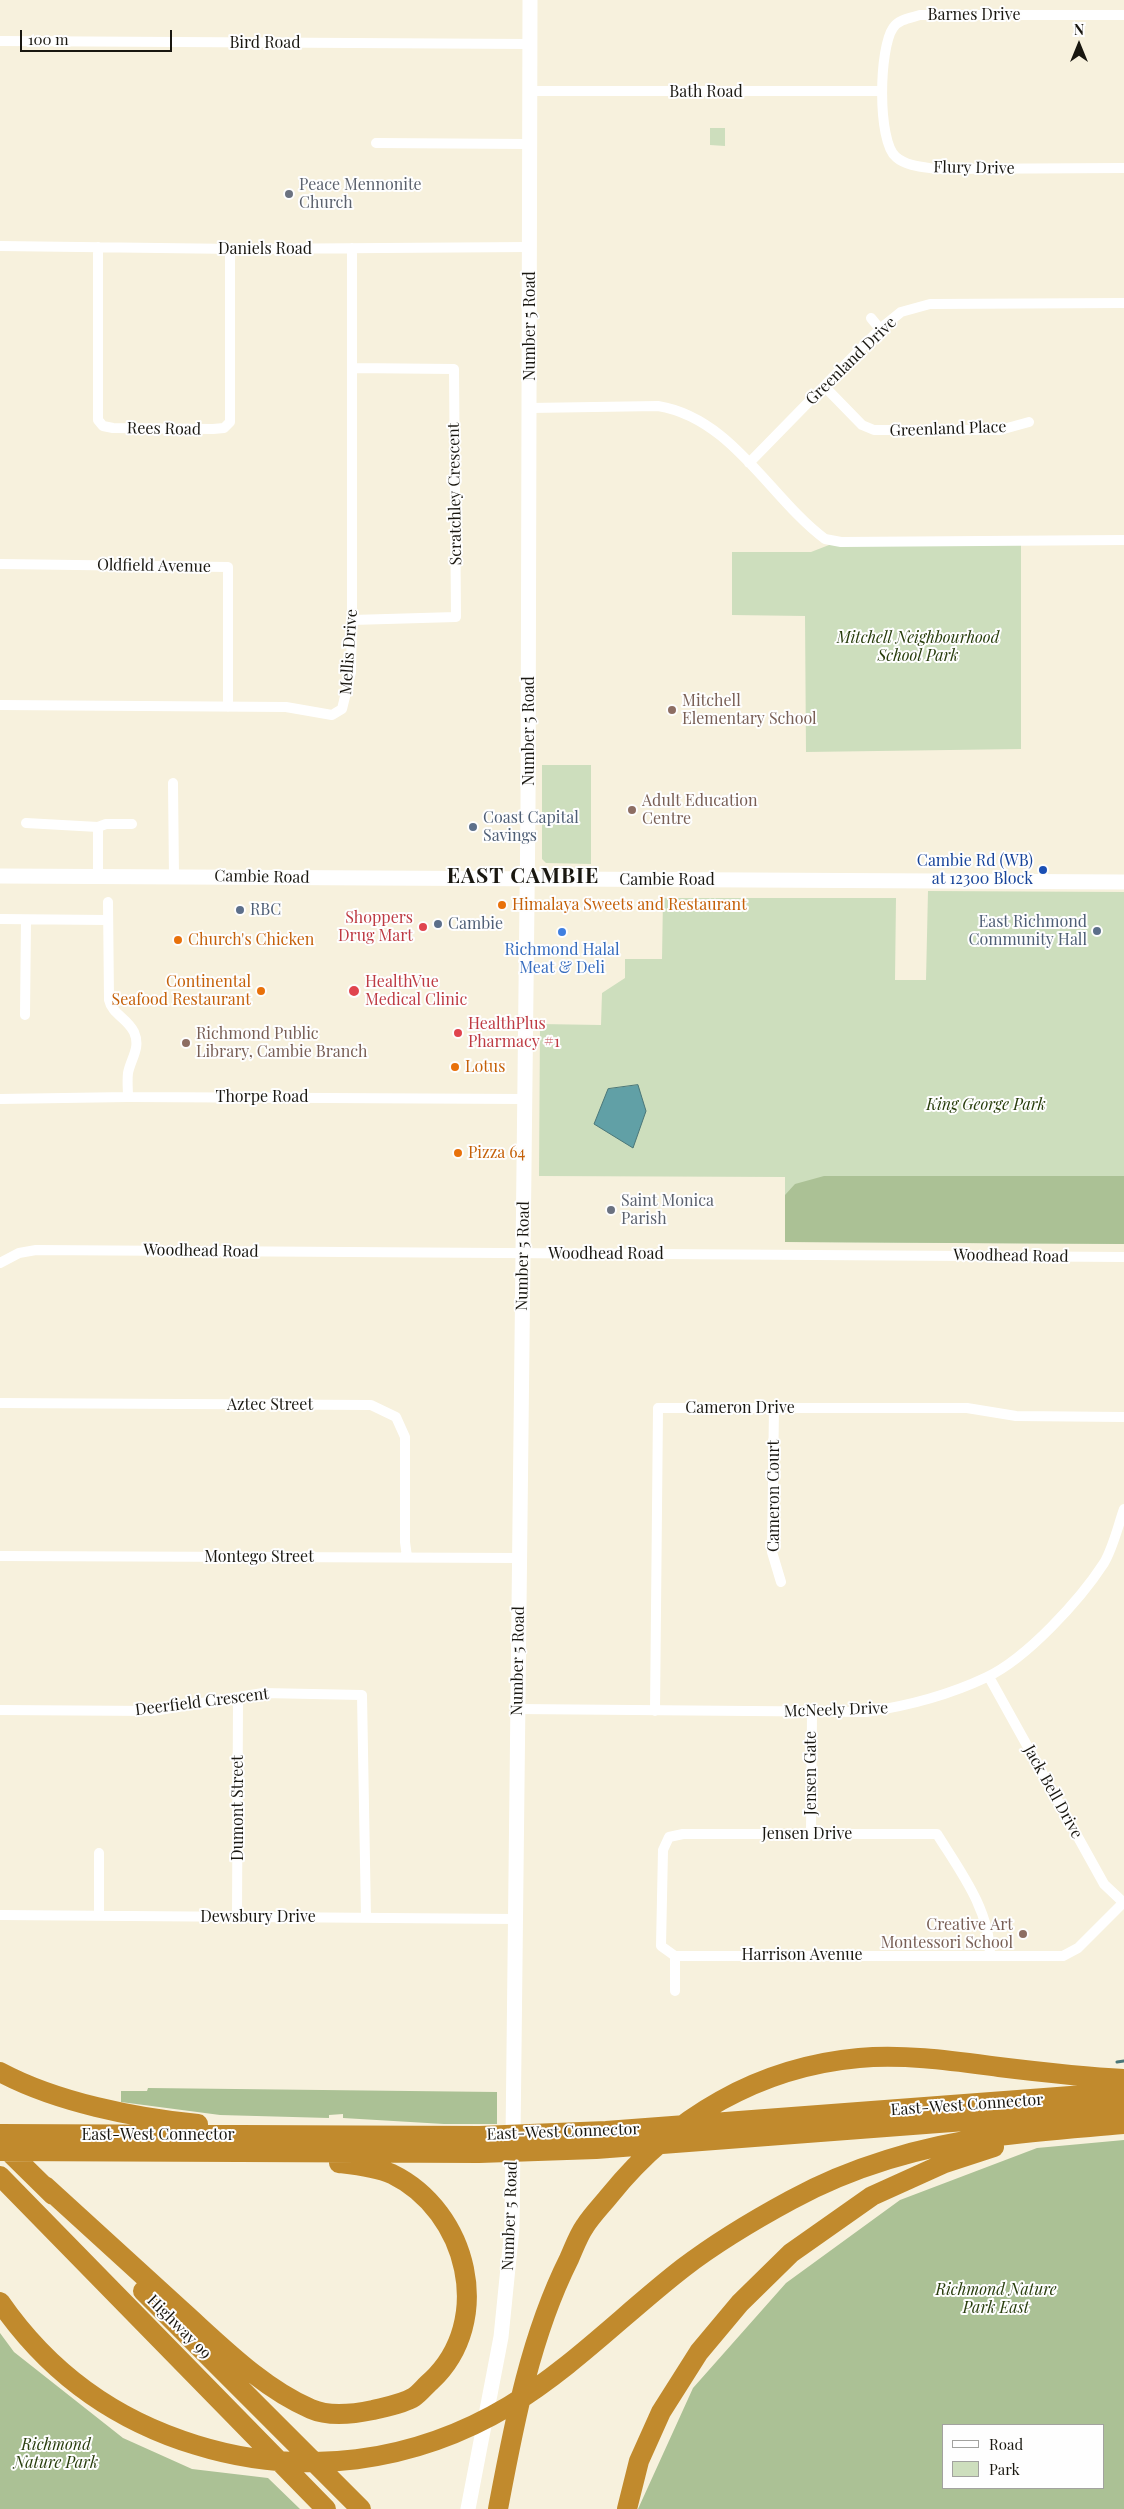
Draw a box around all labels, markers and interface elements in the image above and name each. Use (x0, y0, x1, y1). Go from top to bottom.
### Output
street label: Barnes Drive (928, 5, 1020, 25)
scale bar (22, 20, 175, 52)
north arrow (1054, 20, 1104, 70)
text: N (1074, 20, 1084, 39)
text: 100 m (28, 29, 69, 49)
street label: Bird Road (229, 33, 301, 53)
street label: Bath Road (669, 82, 743, 102)
street label: Flury Drive (933, 158, 1015, 178)
place label: Peace Mennonite Church (299, 175, 422, 213)
marker: Peace Mennonite Church (283, 188, 295, 200)
street label: Daniels Road (218, 239, 312, 259)
street label: Number 5 Road (520, 271, 540, 381)
street label: Greenland Drive (802, 313, 900, 409)
street label: Greenland Place (889, 417, 1007, 441)
street label: Rees Road (127, 419, 201, 439)
street label: Scratchley Crescent (444, 422, 466, 566)
street label: Oldfield Avenue (97, 555, 211, 577)
street label: Mellis Drive (336, 608, 362, 696)
park label: Mitchell Neighbourhood School Park (837, 628, 999, 666)
street label: Number 5 Road (519, 676, 539, 786)
place label: Mitchell Elementary School (682, 691, 817, 729)
marker: Mitchell Elementary School (666, 704, 678, 716)
place label: Adult Education Centre (642, 791, 758, 829)
marker: Adult Education Centre (626, 804, 638, 816)
place label: Coast Capital Savings (483, 808, 579, 846)
marker: Coast Capital Savings (467, 821, 479, 833)
place label: Cambie Rd (WB) at 12300 Block (917, 851, 1033, 889)
district label: EAST CAMBIE (445, 863, 601, 889)
marker: Cambie Rd (WB) at 12300 Block (1037, 864, 1049, 876)
street label: Cambie Road (214, 867, 310, 887)
street label: Cambie Road (619, 870, 715, 890)
place label: Himalaya Sweets and Restaurant (512, 895, 747, 915)
marker: Himalaya Sweets and Restaurant (496, 899, 508, 911)
place label: RBC (250, 900, 281, 920)
marker: RBC (234, 904, 246, 916)
place label: Shoppers Drug Mart (338, 908, 413, 946)
place label: East Richmond Community Hall (968, 912, 1087, 950)
place label: Cambie (448, 914, 503, 934)
marker: Cambie (432, 918, 444, 930)
marker: Shoppers Drug Mart (417, 921, 429, 933)
marker: East Richmond Community Hall (1091, 925, 1103, 937)
marker: Richmond Halal Meat & Deli (556, 926, 568, 938)
place label: Church's Chicken (188, 930, 314, 950)
marker: Church's Chicken (172, 934, 184, 946)
place label: Richmond Halal Meat & Deli (504, 940, 620, 978)
place label: Continental Seafood Restaurant (112, 972, 251, 1010)
place label: HealthVue Medical Clinic (365, 972, 467, 1010)
marker: HealthVue Medical Clinic (347, 984, 361, 998)
marker: Continental Seafood Restaurant (255, 985, 267, 997)
place label: HealthPlus Pharmacy #1 (468, 1014, 560, 1052)
place label: Richmond Public Library, Cambie Branch (196, 1024, 368, 1062)
marker: HealthPlus Pharmacy #1 (452, 1027, 464, 1039)
marker: Richmond Public Library, Cambie Branch (180, 1037, 192, 1049)
place label: Lotus (465, 1057, 505, 1077)
marker: Lotus (449, 1061, 461, 1073)
street label: Thorpe Road (216, 1087, 308, 1107)
park label: King George Park (926, 1095, 1046, 1115)
place label: Pizza 64 (468, 1143, 525, 1163)
marker: Pizza 64 (452, 1147, 464, 1159)
place label: Saint Monica Parish (621, 1191, 714, 1229)
street label: Number 5 Road (512, 1201, 534, 1311)
marker: Saint Monica Parish (605, 1204, 617, 1216)
street label: Woodhead Road (143, 1240, 259, 1262)
street label: Woodhead Road (548, 1244, 664, 1264)
street label: Woodhead Road (953, 1245, 1069, 1267)
street label: Aztec Street (227, 1395, 313, 1415)
street label: Cameron Drive (685, 1398, 795, 1418)
street label: Cameron Court (764, 1440, 784, 1552)
street label: Montego Street (204, 1547, 314, 1567)
street label: Number 5 Road (507, 1606, 529, 1716)
street label: Deerfield Crescent (134, 1684, 270, 1720)
street label: McNeely Drive (783, 1699, 889, 1721)
street label: Jensen Gate (801, 1731, 821, 1815)
street label: Jack Bell Drive (1019, 1742, 1087, 1842)
street label: Dumont Street (228, 1755, 248, 1861)
street label: Jensen Drive (762, 1824, 852, 1844)
street label: Dewsbury Drive (200, 1907, 316, 1927)
place label: Creative Art Montessori School (881, 1915, 1013, 1953)
marker: Creative Art Montessori School (1017, 1928, 1029, 1940)
street label: Harrison Avenue (741, 1945, 863, 1965)
street label: East-West Connector (890, 2090, 1044, 2120)
street label: East-West Connector (486, 2120, 640, 2144)
street label: East-West Connector (81, 2125, 235, 2145)
street label: Number 5 Road (498, 2161, 522, 2271)
park label: Richmond Nature Park East (935, 2280, 1057, 2318)
street label: Highway 99 (143, 2291, 215, 2363)
legend (942, 2424, 1104, 2489)
text: Road (989, 2434, 1023, 2454)
park label: Richmond Nature Park (14, 2435, 98, 2473)
text: Park (989, 2459, 1020, 2479)

